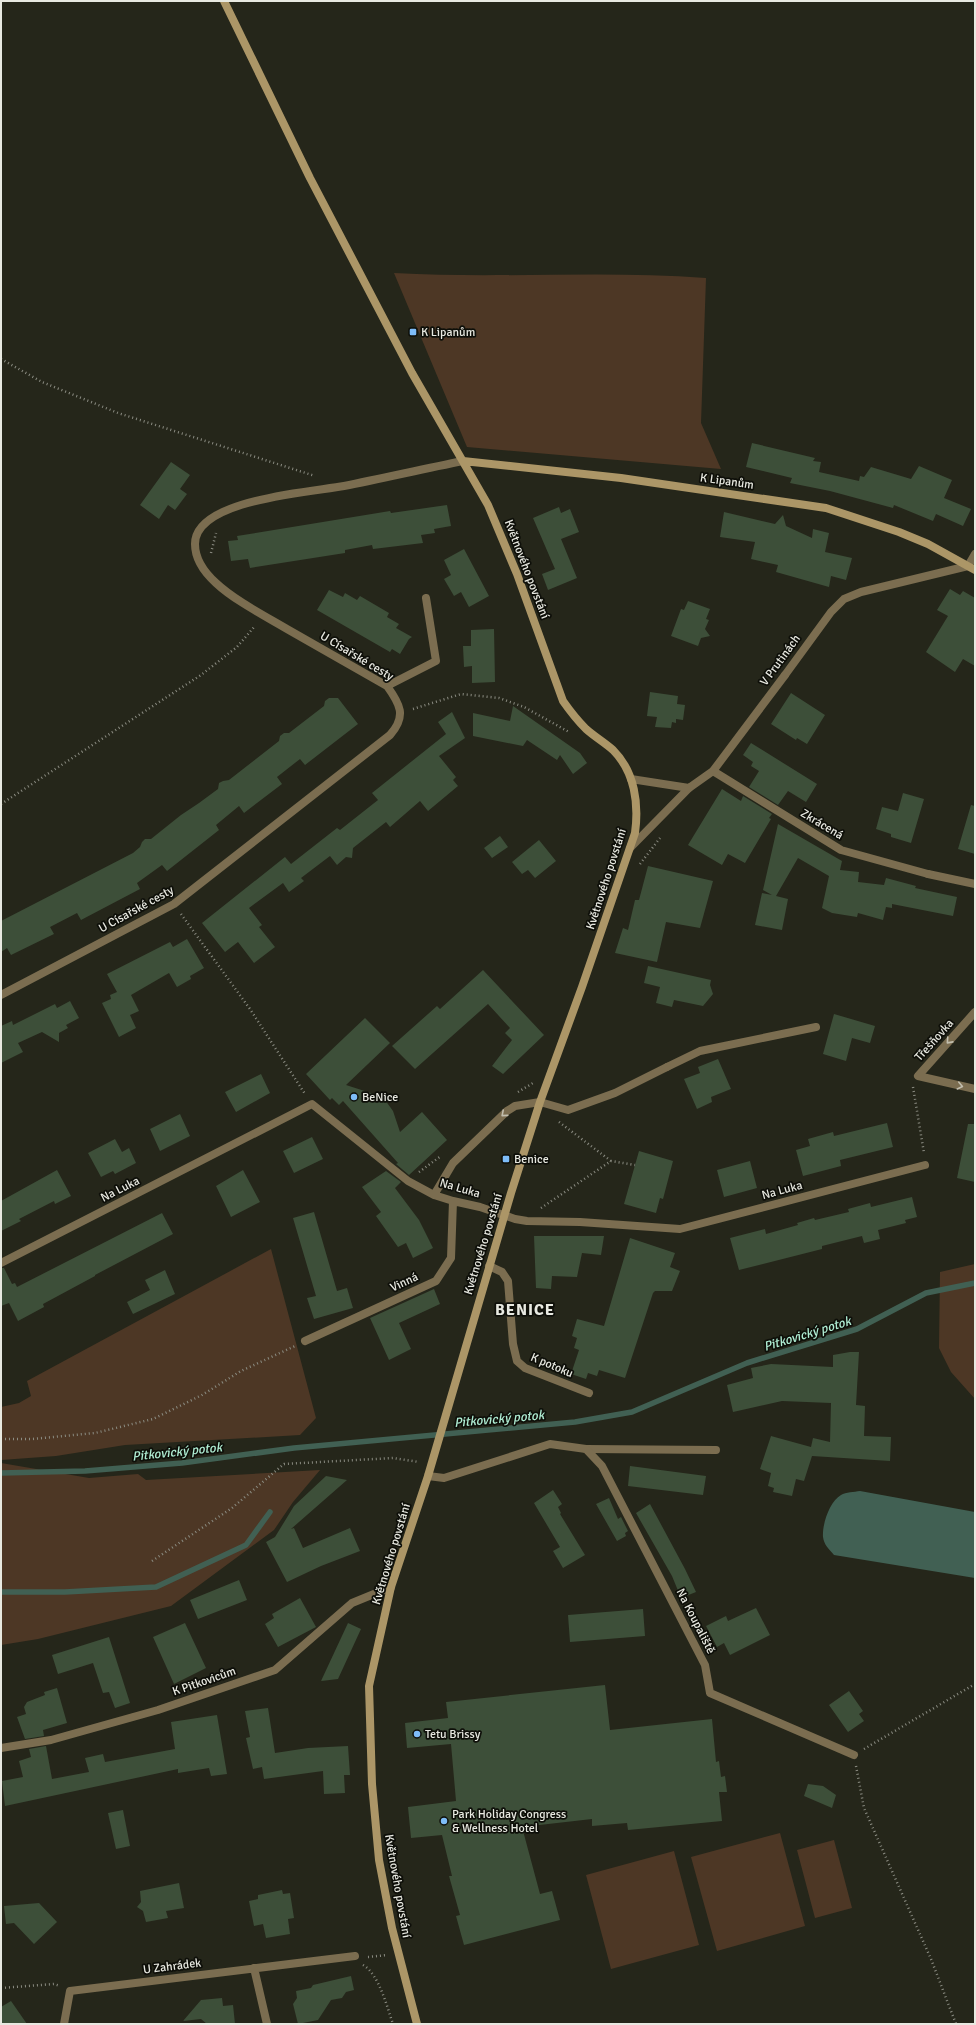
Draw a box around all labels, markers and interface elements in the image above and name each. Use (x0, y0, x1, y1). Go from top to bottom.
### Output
place label: K Lipanům (421, 325, 475, 340)
marker: K Lipanům (408, 327, 418, 337)
street label: K Lipanům (699, 470, 755, 493)
street label: Květnového povstání (501, 517, 553, 622)
street label: U Císařské cesty (317, 629, 397, 685)
street label: V Prutinách (757, 632, 804, 689)
street label: Zkrácená (798, 806, 846, 843)
street label: Květnového povstání (583, 826, 630, 931)
street label: U Císařské cesty (96, 882, 177, 936)
street label: Třešňovka (912, 1016, 957, 1064)
one-way arrow (946, 1036, 954, 1044)
one-way arrow (957, 1081, 963, 1089)
place label: BeNice (362, 1090, 398, 1105)
marker: BeNice (349, 1092, 359, 1102)
one-way arrow (501, 1109, 509, 1117)
place label: Benice (514, 1152, 549, 1167)
marker: Benice (501, 1154, 511, 1164)
street label: Na Luka (98, 1173, 142, 1206)
street label: Na Luka (438, 1176, 482, 1201)
street label: Na Luka (760, 1178, 804, 1203)
street label: Květnového povstání (461, 1191, 506, 1297)
street label: Vinná (388, 1269, 421, 1295)
district label: BENICE (495, 1300, 555, 1320)
water label: Pitkovický potok (762, 1313, 854, 1355)
street label: K potoku (528, 1350, 575, 1381)
water label: Pitkovický potok (453, 1407, 546, 1431)
water label: Pitkovický potok (131, 1439, 224, 1465)
street label: Květnového povstání (369, 1501, 414, 1607)
street label: Na Koupaliště (673, 1586, 718, 1656)
street label: K Pitkovicům (170, 1664, 238, 1699)
place label: Tetu Brissy (425, 1727, 481, 1742)
marker: Tetu Brissy (412, 1729, 422, 1739)
place label: Park Holiday Congress & Wellness Hotel (452, 1807, 566, 1836)
marker: Park Holiday Congress & Wellness Hotel (439, 1816, 449, 1826)
street label: Květnového povstání (381, 1833, 414, 1940)
street label: U Zahrádek (142, 1955, 202, 1978)

